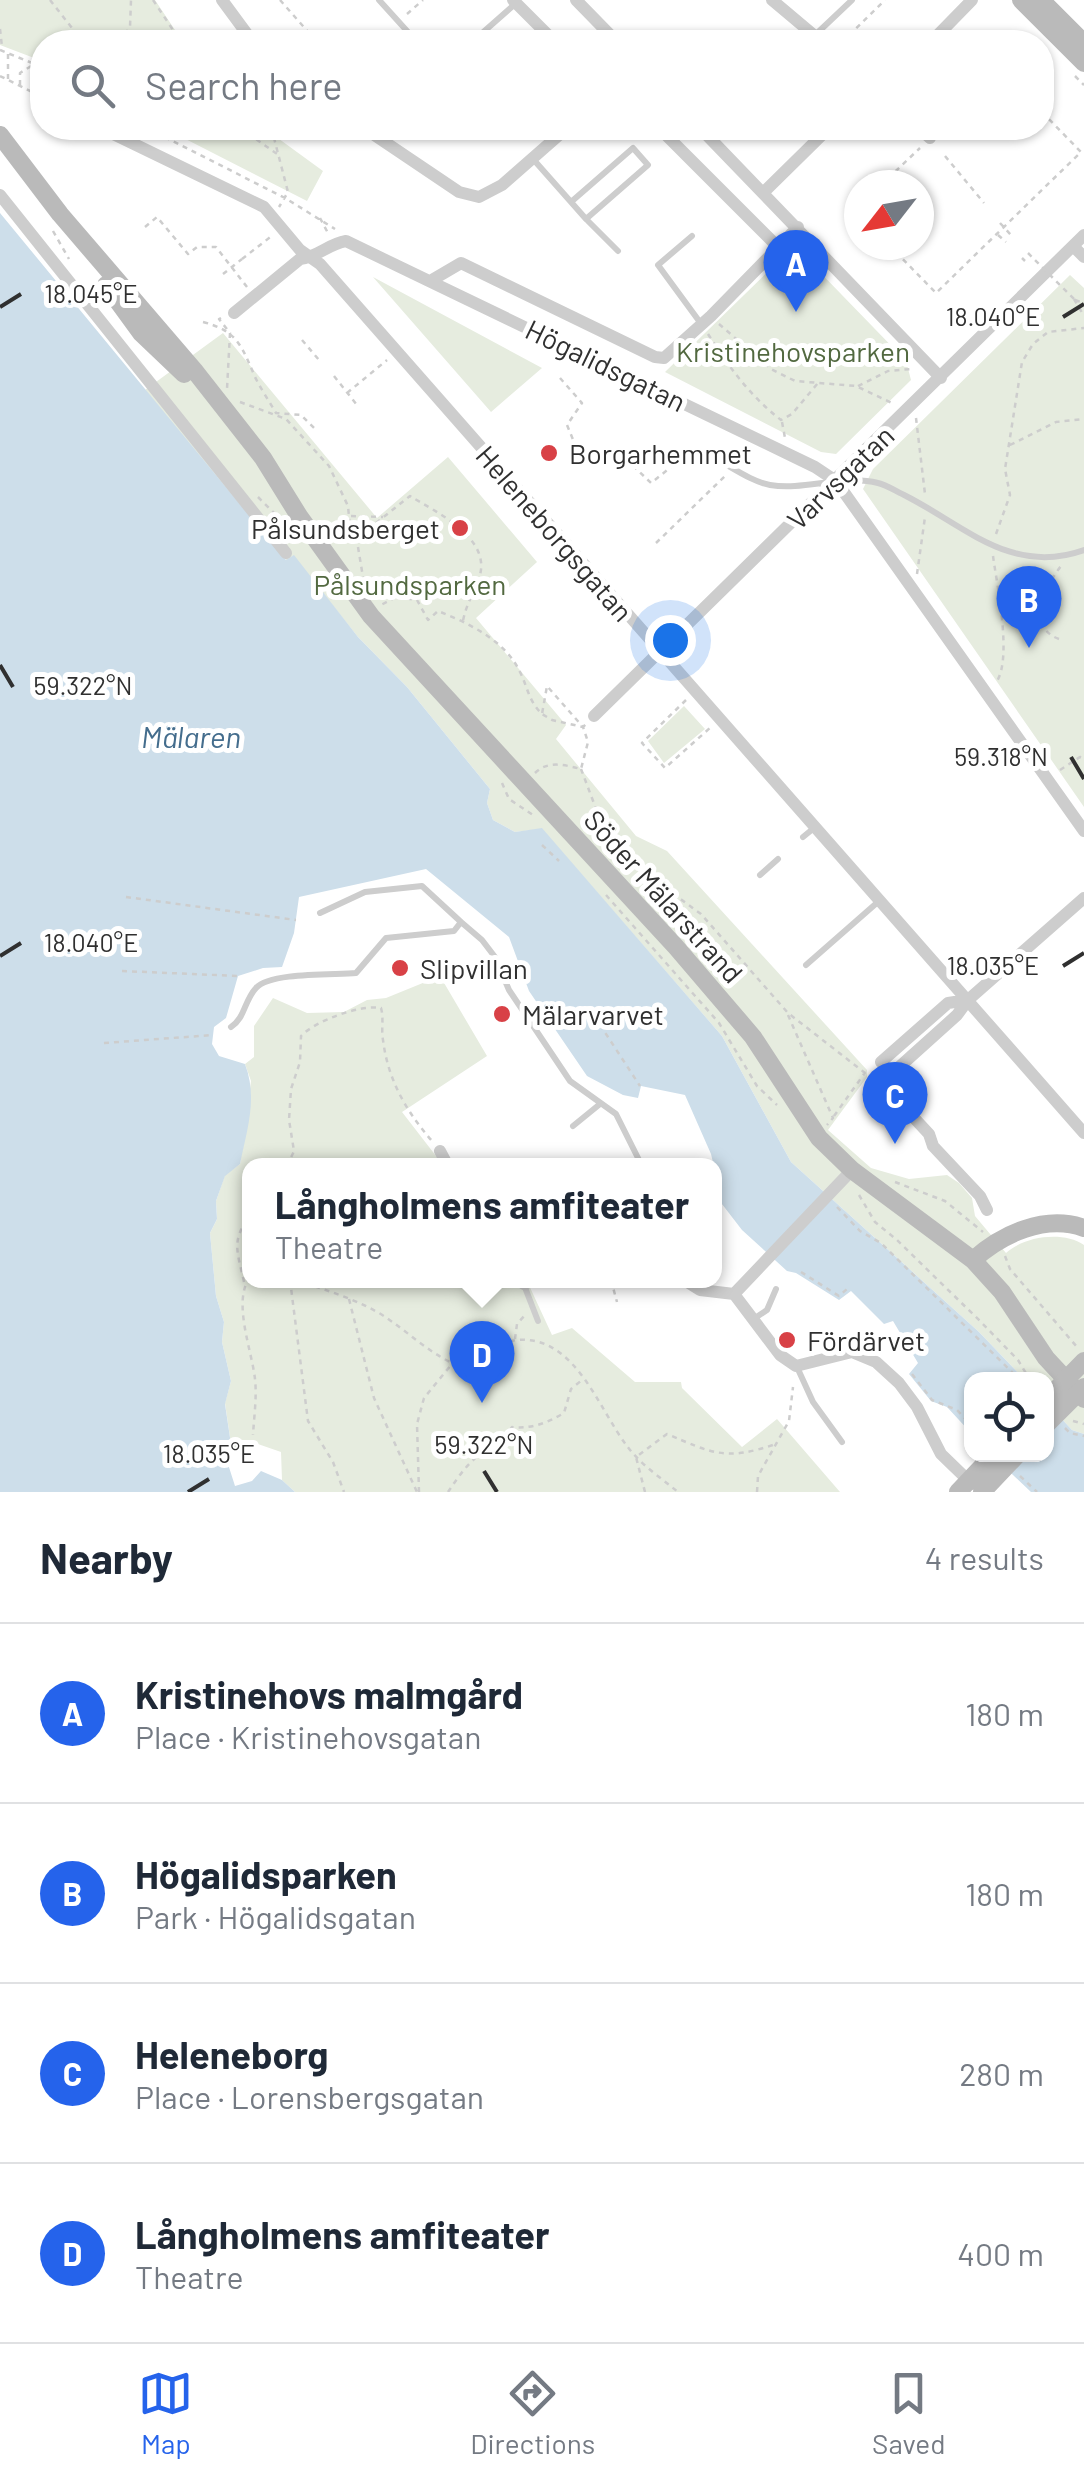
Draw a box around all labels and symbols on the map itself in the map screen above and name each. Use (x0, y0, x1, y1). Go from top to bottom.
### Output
north arrow (844, 170, 934, 260)
pin: A (764, 230, 828, 312)
text: 18.045°E (44, 278, 138, 308)
text: 18.040°E (946, 301, 1040, 331)
street label: Högalidsgatan (520, 312, 692, 418)
park label: Kristinehovsparken (676, 334, 910, 368)
street label: Varvsgatan (780, 418, 900, 536)
place label: Borgarhemmet (569, 436, 752, 470)
street label: Heleneborgsgatan (469, 438, 641, 628)
marker: Borgarhemmet (538, 442, 560, 464)
place label: Pålsundsberget (251, 511, 440, 545)
marker: Pålsundsberget (449, 517, 471, 539)
pin: B (996, 566, 1062, 648)
park label: Pålsundsparken (314, 567, 506, 601)
your location (645, 615, 696, 666)
text: 59.322°N (34, 670, 132, 700)
water label: Mälaren (141, 718, 241, 754)
text: 59.318°N (954, 741, 1048, 771)
street label: Söder Mälarstrand (578, 803, 750, 989)
text: 18.040°E (44, 927, 138, 957)
text: 18.035°E (947, 950, 1039, 980)
place label: Slipvillan (420, 951, 528, 985)
marker: Slipvillan (389, 957, 411, 979)
place label: Mälarvarvet (522, 997, 664, 1031)
marker: Mälarvarvet (491, 1003, 513, 1025)
pin: C (862, 1062, 928, 1144)
pin: D (450, 1320, 514, 1403)
place label: Fördärvet (807, 1323, 925, 1357)
marker: Fördärvet (776, 1329, 798, 1351)
text: 59.322°N (435, 1429, 533, 1459)
text: 18.035°E (163, 1438, 255, 1468)

